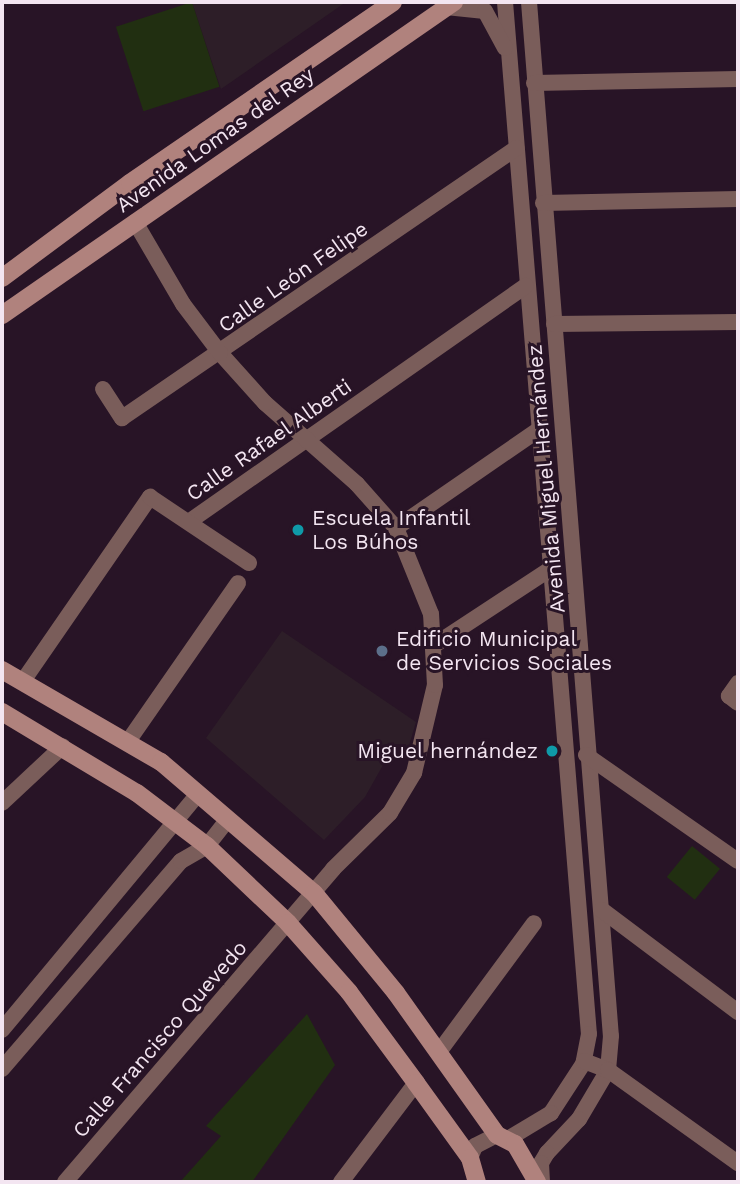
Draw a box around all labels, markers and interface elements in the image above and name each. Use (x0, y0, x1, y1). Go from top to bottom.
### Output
street label: Avenida Lomas del Rey (111, 62, 319, 218)
street label: Calle León Felipe (213, 216, 373, 338)
street label: Avenida Miguel Hernández (522, 343, 570, 615)
street label: Calle Rafael Alberti (181, 373, 357, 507)
place label: Escuela Infantil Los Búhos (312, 505, 471, 555)
marker: Escuela Infantil Los Búhos (290, 522, 306, 538)
place label: Edificio Municipal de Servicios Sociales (396, 626, 612, 676)
marker: Edificio Municipal de Servicios Sociales (374, 643, 390, 659)
place label: Miguel hernández (357, 738, 538, 764)
marker: Miguel hernández (544, 743, 560, 759)
street label: Calle Francisco Quevedo (68, 935, 252, 1143)

